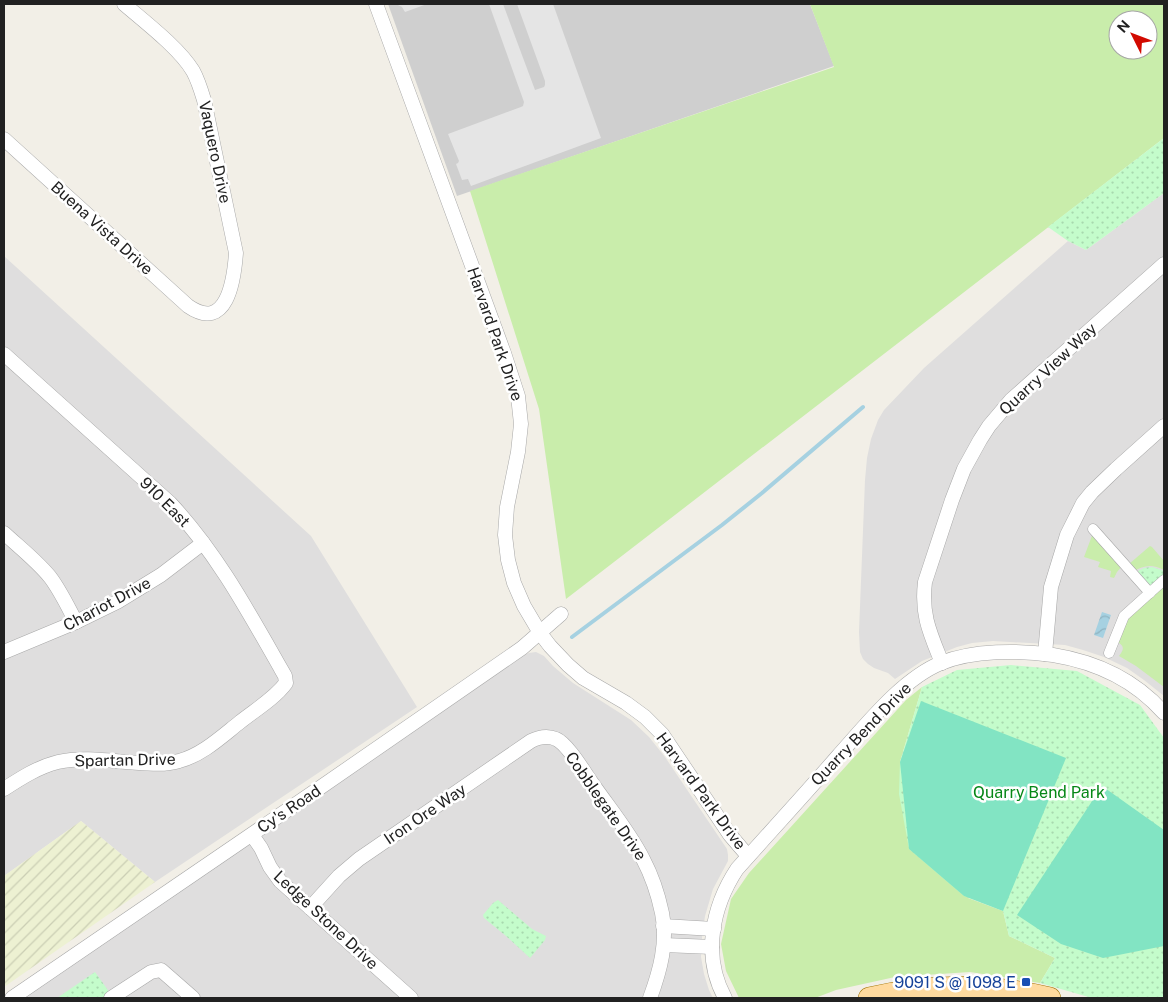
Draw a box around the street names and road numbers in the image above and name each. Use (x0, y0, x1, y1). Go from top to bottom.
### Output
street label: Vaquero Drive (195, 99, 235, 205)
street label: Buena Vista Drive (47, 177, 157, 279)
street label: Harvard Park Drive (463, 265, 527, 403)
street label: Quarry View Way (995, 319, 1101, 419)
street label: 910 East (136, 473, 194, 531)
street label: Chariot Drive (60, 573, 154, 635)
street label: Quarry Bend Drive (807, 678, 915, 790)
street label: Harvard Park Drive (652, 729, 750, 853)
street label: Cobblegate Drive (562, 748, 650, 864)
street label: Spartan Drive (74, 750, 176, 770)
street label: Iron Ore Way (380, 779, 470, 848)
street label: Cy's Road (254, 781, 324, 837)
street label: Ledge Stone Drive (270, 867, 382, 973)

